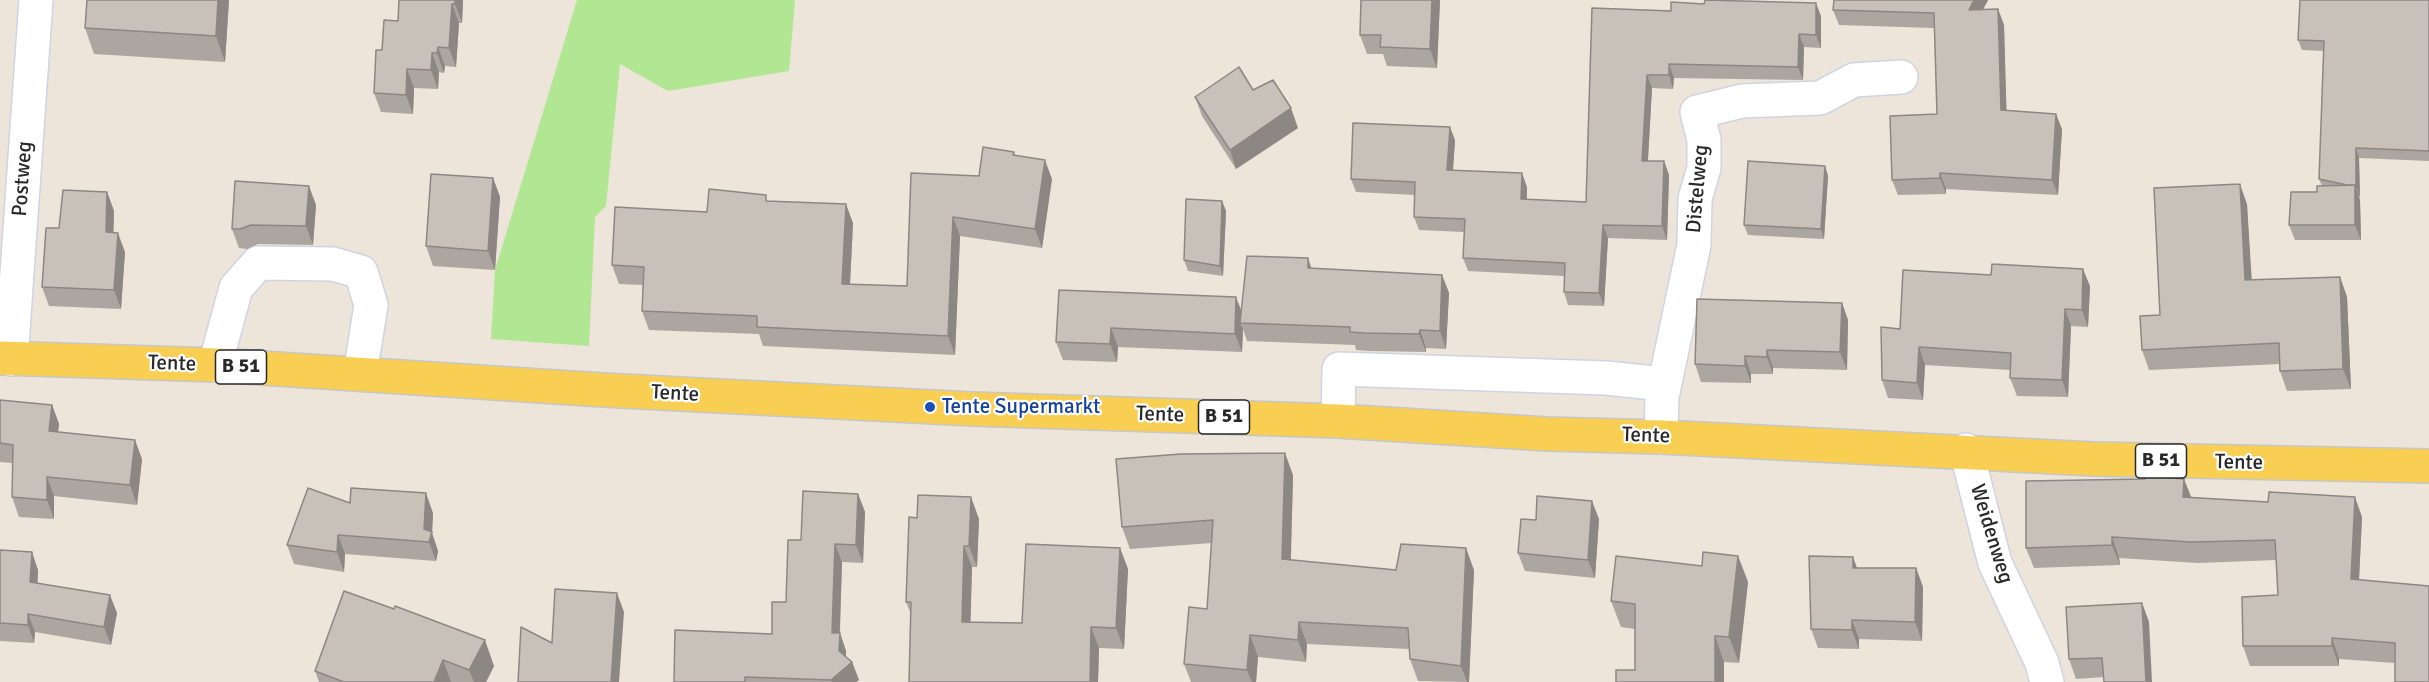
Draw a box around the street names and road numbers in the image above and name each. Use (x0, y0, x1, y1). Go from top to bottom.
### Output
street label: Postweg (8, 140, 38, 218)
street label: Distelweg (1682, 144, 1714, 234)
road number: B 51 (216, 350, 266, 384)
street label: Tente (147, 351, 197, 377)
street label: Tente (650, 380, 700, 408)
road number: B 51 (1198, 400, 1250, 434)
street label: Tente (1135, 402, 1185, 428)
street label: Tente (1621, 423, 1671, 449)
road number: B 51 (2136, 444, 2186, 478)
street label: Tente (2215, 450, 2263, 476)
street label: Weidenweg (1964, 481, 2018, 587)

